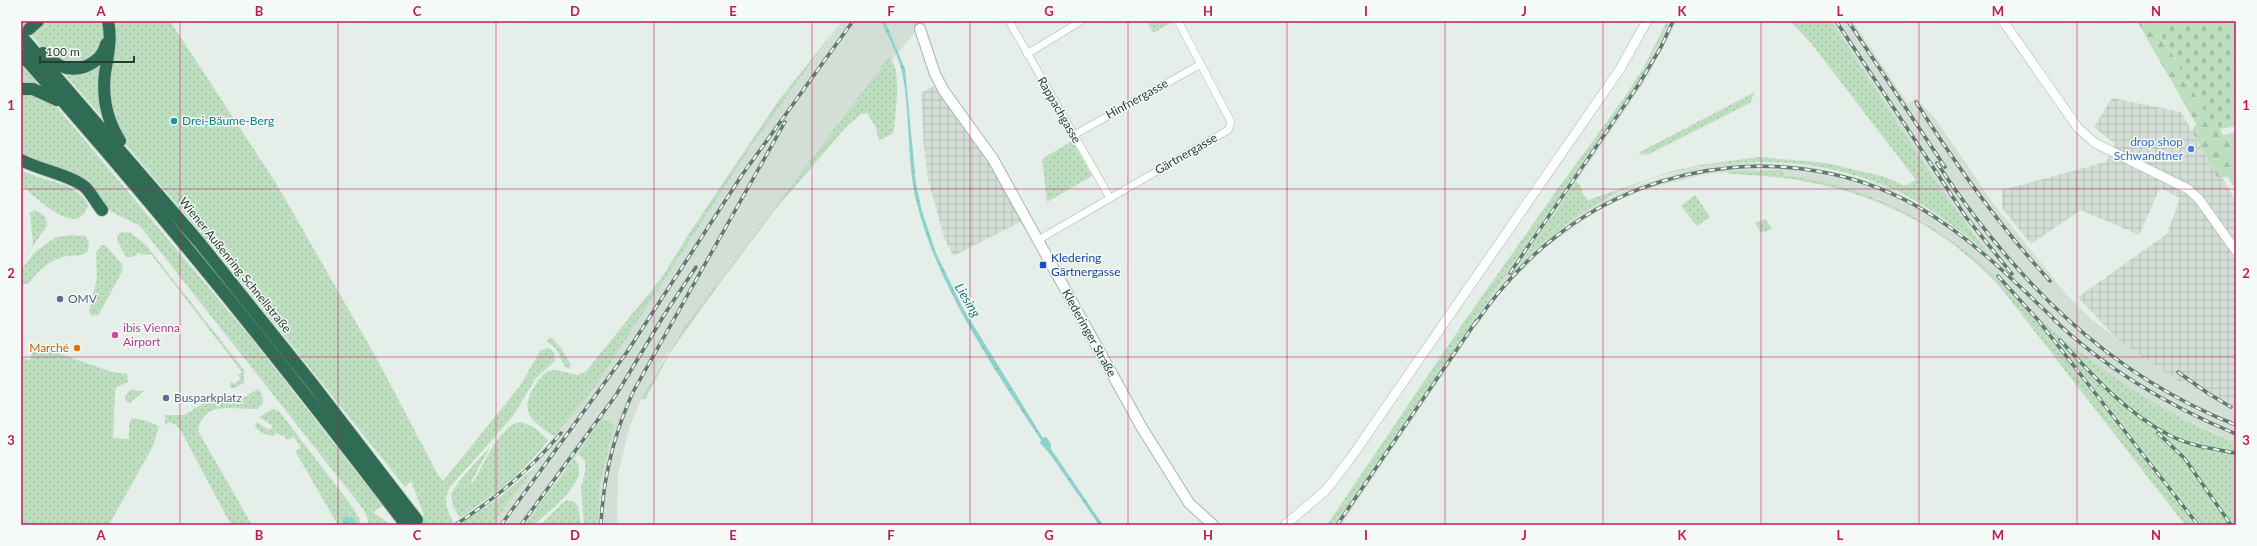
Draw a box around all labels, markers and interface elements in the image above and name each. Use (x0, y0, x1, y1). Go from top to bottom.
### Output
text: A (95, 3, 106, 19)
text: B (255, 3, 264, 19)
text: C (413, 3, 422, 19)
text: D (570, 3, 580, 19)
text: E (729, 3, 737, 19)
text: F (887, 3, 895, 19)
text: G (1044, 3, 1054, 19)
text: H (1203, 3, 1213, 19)
text: I (1364, 3, 1368, 19)
text: J (1521, 3, 1527, 19)
text: K (1678, 3, 1688, 19)
text: L (1837, 3, 1844, 19)
text: M (1992, 3, 2004, 19)
text: N (2151, 3, 2161, 19)
scale bar (40, 38, 134, 64)
text: 100 m (46, 44, 80, 59)
street label: Rappachgasse (1034, 74, 1084, 146)
street label: Hinfnergasse (1103, 75, 1171, 122)
text: 1 (7, 97, 15, 113)
text: 1 (2242, 97, 2250, 113)
place label: Drei-Bäume-Berg (182, 113, 274, 128)
marker: Drei-Bäume-Berg (169, 116, 179, 126)
street label: Gärtnergasse (1152, 130, 1220, 177)
place label: drop shop Schwandtner (2114, 134, 2184, 163)
marker: drop shop Schwandtner (2186, 144, 2196, 154)
street label: Wiener Außenring Schnellstraße (176, 194, 295, 335)
place label: Kledering Gärtnergasse (1051, 250, 1121, 279)
marker: Kledering Gärtnergasse (1038, 260, 1048, 270)
text: 2 (7, 265, 15, 281)
text: 2 (2242, 265, 2250, 281)
water label: Liesing (952, 280, 985, 320)
street label: Klederinger Straße (1059, 286, 1120, 379)
place label: OMV (68, 291, 98, 306)
marker: OMV (55, 294, 65, 304)
place label: ibis Vienna Airport (123, 320, 180, 349)
marker: ibis Vienna Airport (110, 330, 120, 340)
place label: Marché (29, 340, 69, 355)
marker: Marché (72, 343, 82, 353)
place label: Busparkplatz (174, 390, 242, 405)
marker: Busparkplatz (161, 393, 171, 403)
text: 3 (7, 432, 15, 448)
text: 3 (2242, 432, 2250, 448)
text: A (95, 527, 106, 543)
text: B (255, 527, 264, 543)
text: C (413, 527, 422, 543)
text: D (570, 527, 580, 543)
text: E (729, 527, 737, 543)
text: F (887, 527, 895, 543)
text: G (1044, 527, 1054, 543)
text: H (1203, 527, 1213, 543)
text: I (1364, 527, 1368, 543)
text: J (1521, 527, 1527, 543)
text: K (1678, 527, 1688, 543)
text: L (1837, 527, 1844, 543)
text: M (1992, 527, 2004, 543)
text: N (2151, 527, 2161, 543)

